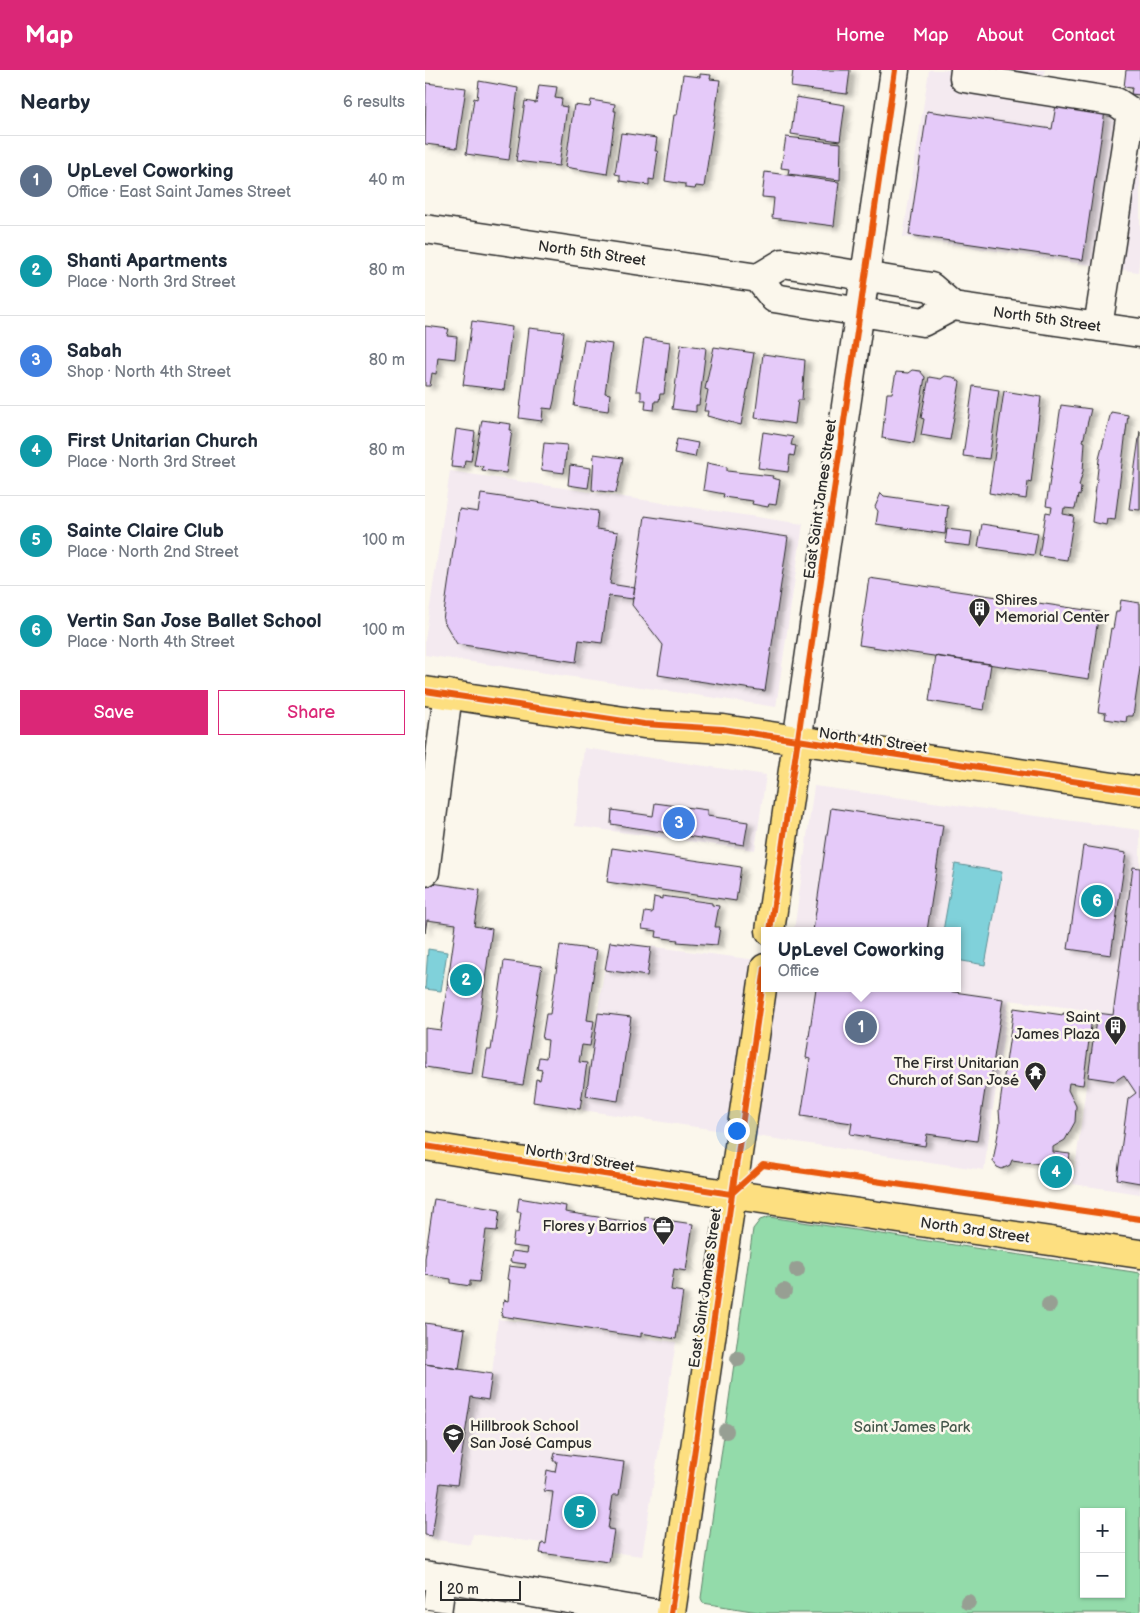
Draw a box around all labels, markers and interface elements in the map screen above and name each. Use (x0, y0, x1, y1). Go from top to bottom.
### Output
text: Map (25, 21, 73, 50)
text: Home (836, 25, 885, 46)
text: Map (913, 25, 949, 46)
text: About (977, 25, 1024, 46)
text: Contact (1052, 25, 1115, 46)
text: Nearby (20, 90, 90, 115)
text: 6 results (343, 93, 405, 112)
text: UpLevel Coworking (67, 160, 233, 183)
text: 1 (33, 171, 39, 190)
text: 40 m (368, 171, 405, 190)
text: Office · East Saint James Street (67, 183, 291, 202)
street label: North 5th Street (537, 237, 647, 271)
text: Shanti Apartments (67, 250, 227, 273)
text: 2 (31, 261, 41, 280)
text: 80 m (369, 261, 405, 280)
text: Place · North 3rd Street (67, 273, 236, 292)
street label: North 5th Street (992, 303, 1102, 337)
text: Sabah (67, 340, 122, 363)
text: 3 (31, 351, 41, 370)
text: 80 m (369, 351, 405, 370)
text: Shop · North 4th Street (67, 363, 231, 382)
street label: East Saint James Street (800, 418, 841, 580)
text: First Unitarian Church (67, 430, 258, 453)
text: 4 (31, 441, 41, 460)
text: 80 m (369, 441, 405, 460)
text: Place · North 3rd Street (67, 453, 236, 472)
text: Sainte Claire Club (67, 520, 224, 543)
text: 5 (31, 531, 41, 550)
text: 100 m (362, 531, 405, 550)
text: Place · North 2nd Street (67, 543, 239, 562)
place label: Shires Memorial Center (995, 591, 1110, 627)
building icon: Shires Memorial Center (967, 597, 991, 628)
text: Vertin San Jose Ballet School (67, 610, 322, 633)
text: 6 (31, 621, 41, 640)
text: 100 m (362, 621, 405, 640)
text: Place · North 4th Street (67, 633, 235, 652)
button: Save (20, 690, 208, 735)
button: Share (218, 690, 405, 735)
street label: North 4th Street (817, 723, 929, 758)
pin: 3 (663, 804, 695, 842)
pin: 6 (1081, 882, 1113, 920)
popup (761, 927, 961, 992)
text: UpLevel Coworking (778, 939, 944, 962)
pin: 2 (450, 961, 482, 999)
text: Office (778, 962, 819, 981)
pin: 1 (845, 1008, 877, 1046)
place label: Saint James Plaza (1015, 1008, 1100, 1044)
building icon: Saint James Plaza (1104, 1014, 1128, 1045)
place label: The First Unitarian Church of San José (888, 1054, 1019, 1090)
temple icon: The First Unitarian Church of San José (1023, 1060, 1047, 1091)
your location (724, 1118, 750, 1144)
street label: North 3rd Street (524, 1140, 636, 1177)
pin: 4 (1040, 1153, 1072, 1191)
street label: East Saint James Street (685, 1207, 726, 1369)
street label: North 3rd Street (919, 1213, 1031, 1248)
office icon: Flores y Barrios (651, 1214, 675, 1245)
place label: Flores y Barrios (542, 1217, 648, 1236)
place label: Hillbrook School San José Campus (470, 1417, 592, 1453)
park label: Saint James Park (854, 1418, 971, 1437)
school or university icon: Hillbrook School San José Campus (442, 1423, 466, 1454)
pin: 5 (564, 1493, 596, 1531)
map controls (1080, 1508, 1125, 1598)
button: + (1080, 1508, 1125, 1553)
button: − (1080, 1553, 1125, 1598)
scale bar (440, 1578, 521, 1601)
text: 20 m (447, 1581, 479, 1598)

